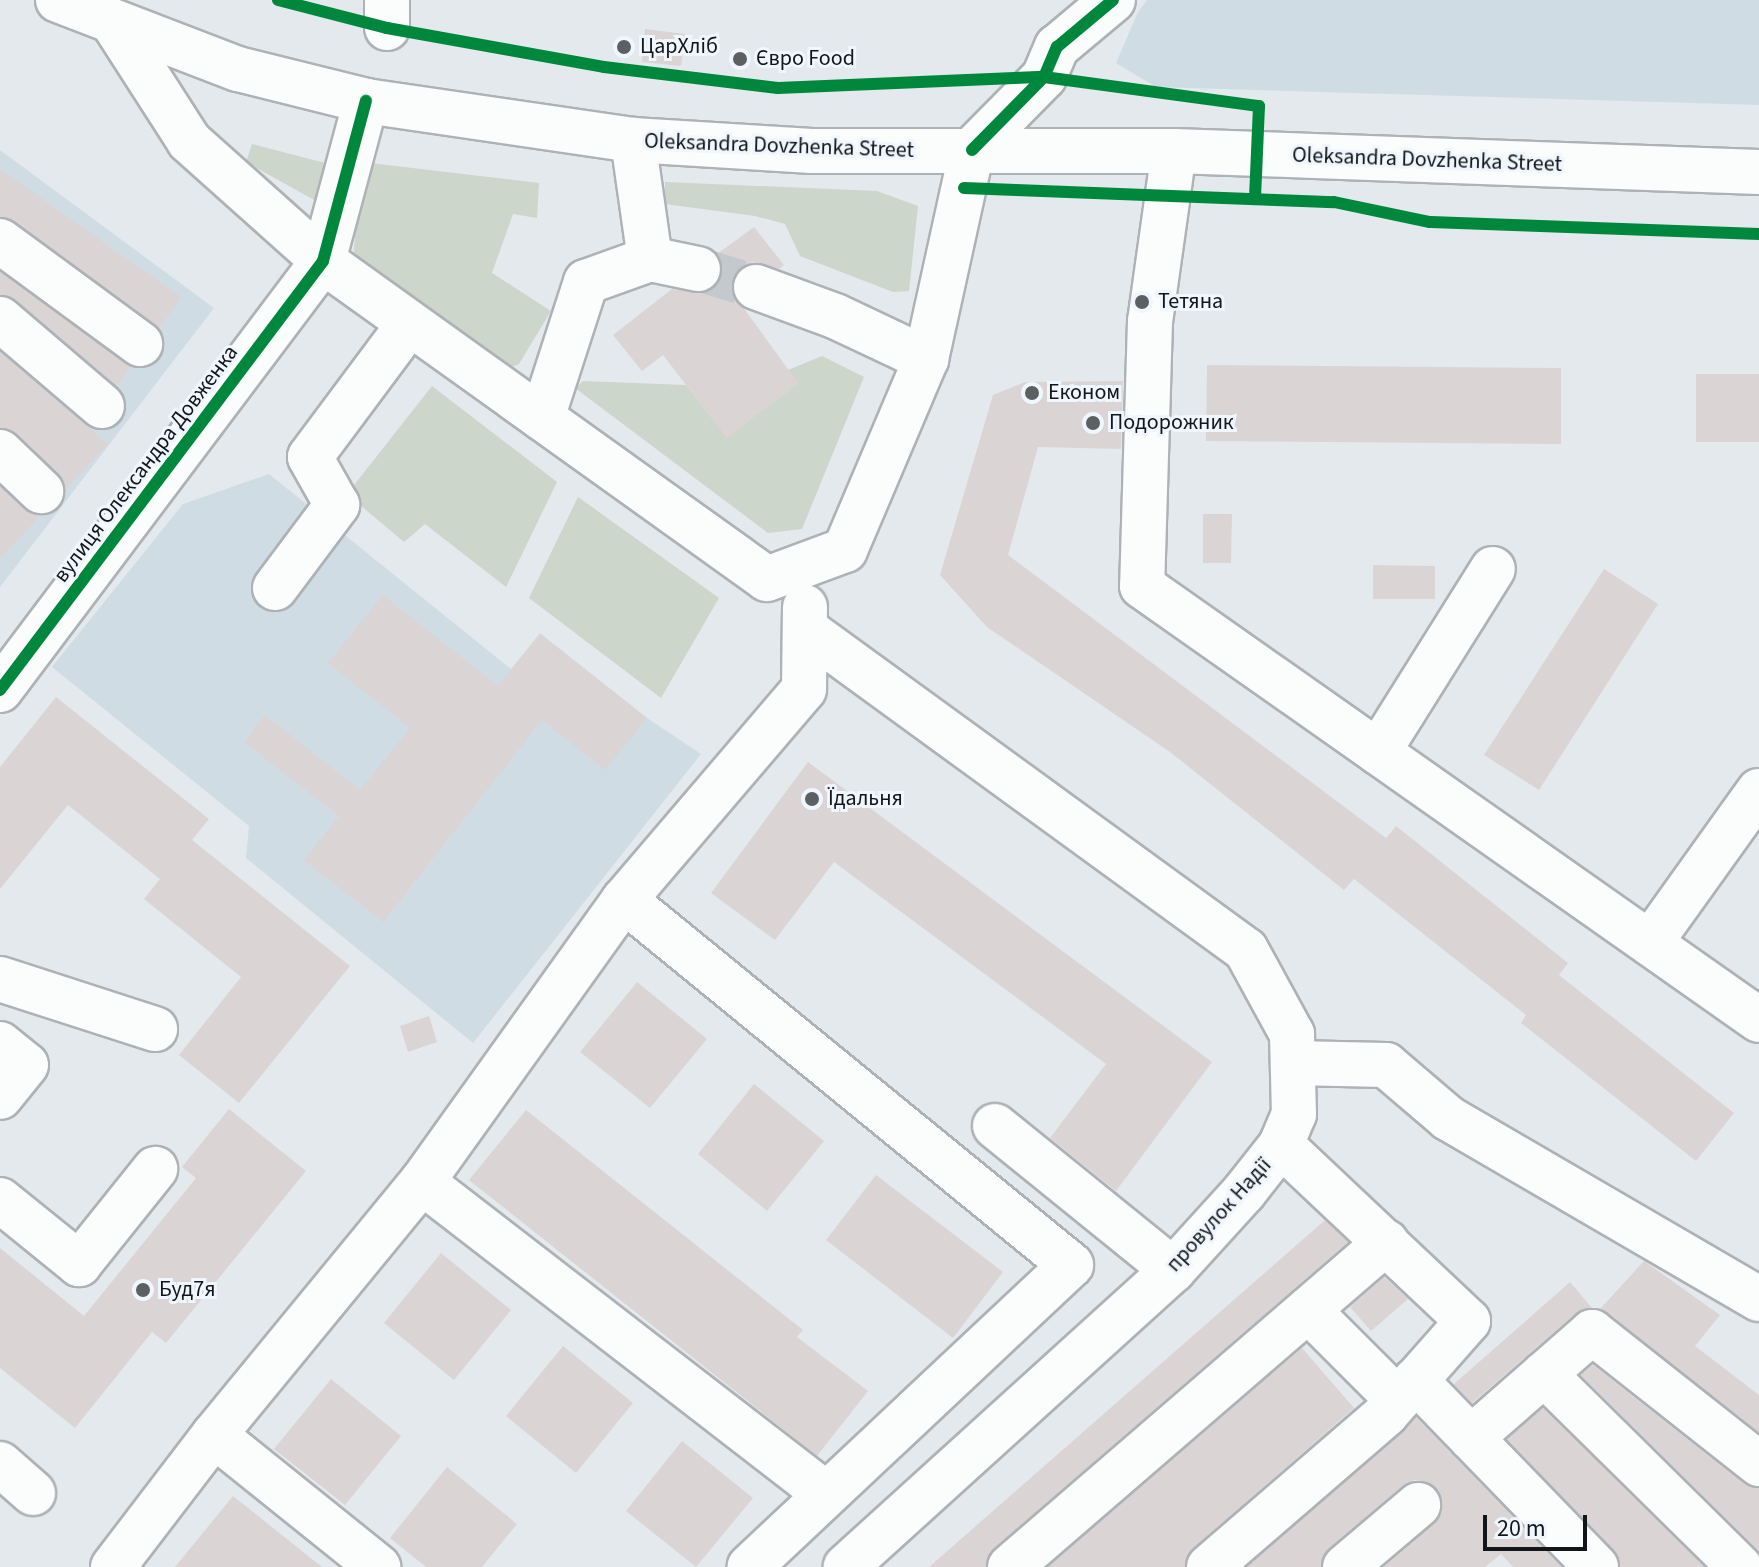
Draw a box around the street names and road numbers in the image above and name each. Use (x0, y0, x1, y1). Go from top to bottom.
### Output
street label: Oleksandra Dovzhenka Street (644, 128, 914, 164)
street label: Oleksandra Dovzhenka Street (1292, 142, 1562, 178)
street label: вулиця Олександра Довженка (48, 340, 244, 588)
street label: провулок Надії (1161, 1152, 1277, 1278)

